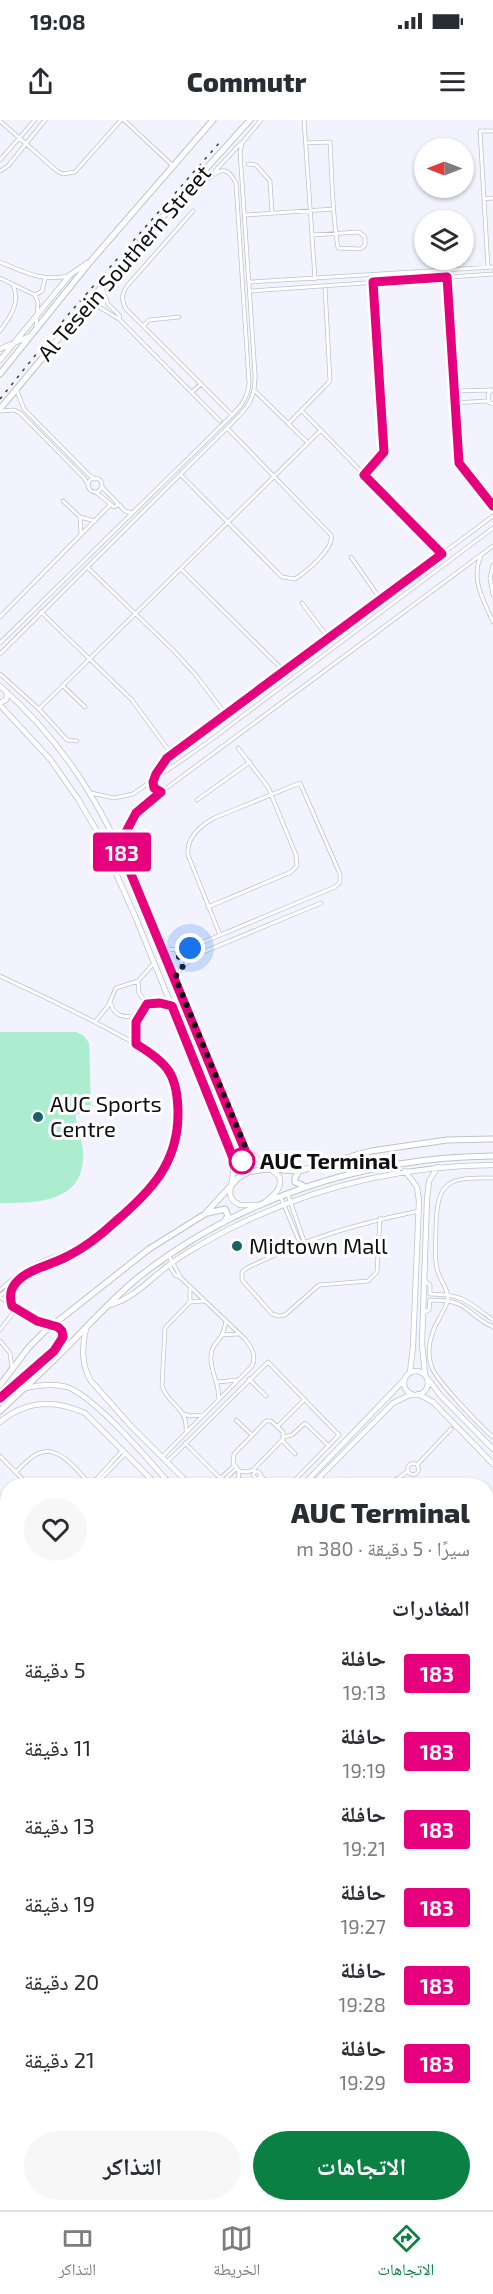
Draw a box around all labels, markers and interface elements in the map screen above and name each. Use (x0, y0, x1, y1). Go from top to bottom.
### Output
text: 19:08 (30, 8, 86, 34)
icon: share (24, 65, 57, 98)
text: Commutr (187, 65, 306, 97)
icon: menu (436, 65, 469, 98)
north arrow (414, 138, 474, 198)
map controls (414, 138, 474, 270)
street label: Al Tesein Southern Street (31, 159, 215, 365)
button: layers (414, 210, 474, 270)
line badge: 183 (88, 832, 156, 872)
text: 183 (105, 840, 139, 865)
your location (175, 933, 205, 963)
place label: AUC Sports Centre (50, 1090, 162, 1141)
marker: AUC Sports Centre (31, 1110, 45, 1124)
place label: AUC Terminal (260, 1147, 399, 1173)
marker: AUC Terminal (229, 1148, 255, 1174)
place label: Midtown Mall (249, 1232, 388, 1258)
marker: Midtown Mall (230, 1239, 244, 1253)
text: AUC Terminal (291, 1495, 470, 1529)
button: heart (24, 1498, 87, 1561)
text: سيرًا · 5 دقيقة · 380 m (296, 1536, 470, 1560)
text: المغادرات (392, 1594, 470, 1620)
text: حافلة (340, 1644, 386, 1670)
text: 5 دقيقة (24, 1656, 85, 1682)
text: 183 (420, 1661, 454, 1686)
text: 19:13 (343, 1680, 386, 1704)
text: حافلة (340, 1722, 386, 1748)
text: 11 دقيقة (24, 1734, 91, 1760)
text: 183 (420, 1739, 454, 1764)
text: 19:19 (342, 1758, 386, 1782)
text: حافلة (340, 1800, 386, 1826)
text: 13 دقيقة (24, 1812, 95, 1838)
text: 183 (420, 1817, 454, 1842)
text: 19:21 (343, 1836, 386, 1860)
text: حافلة (340, 1878, 386, 1904)
text: 19 دقيقة (24, 1890, 95, 1916)
text: 183 (420, 1895, 454, 1920)
text: 19:27 (340, 1914, 386, 1938)
text: حافلة (340, 1956, 386, 1982)
text: 20 دقيقة (24, 1968, 99, 1994)
text: 183 (420, 1973, 454, 1998)
text: 19:28 (339, 1992, 386, 2016)
text: حافلة (340, 2034, 386, 2060)
text: 21 دقيقة (24, 2046, 95, 2072)
text: 183 (420, 2051, 454, 2076)
text: 19:29 (339, 2070, 386, 2094)
button: التذاكر (24, 2131, 241, 2200)
button: الاتجاهات (253, 2131, 470, 2200)
tab: التذاكر (59, 2222, 96, 2285)
tab: الخريطة (213, 2222, 260, 2285)
tab: الاتجاهات (378, 2222, 434, 2285)

